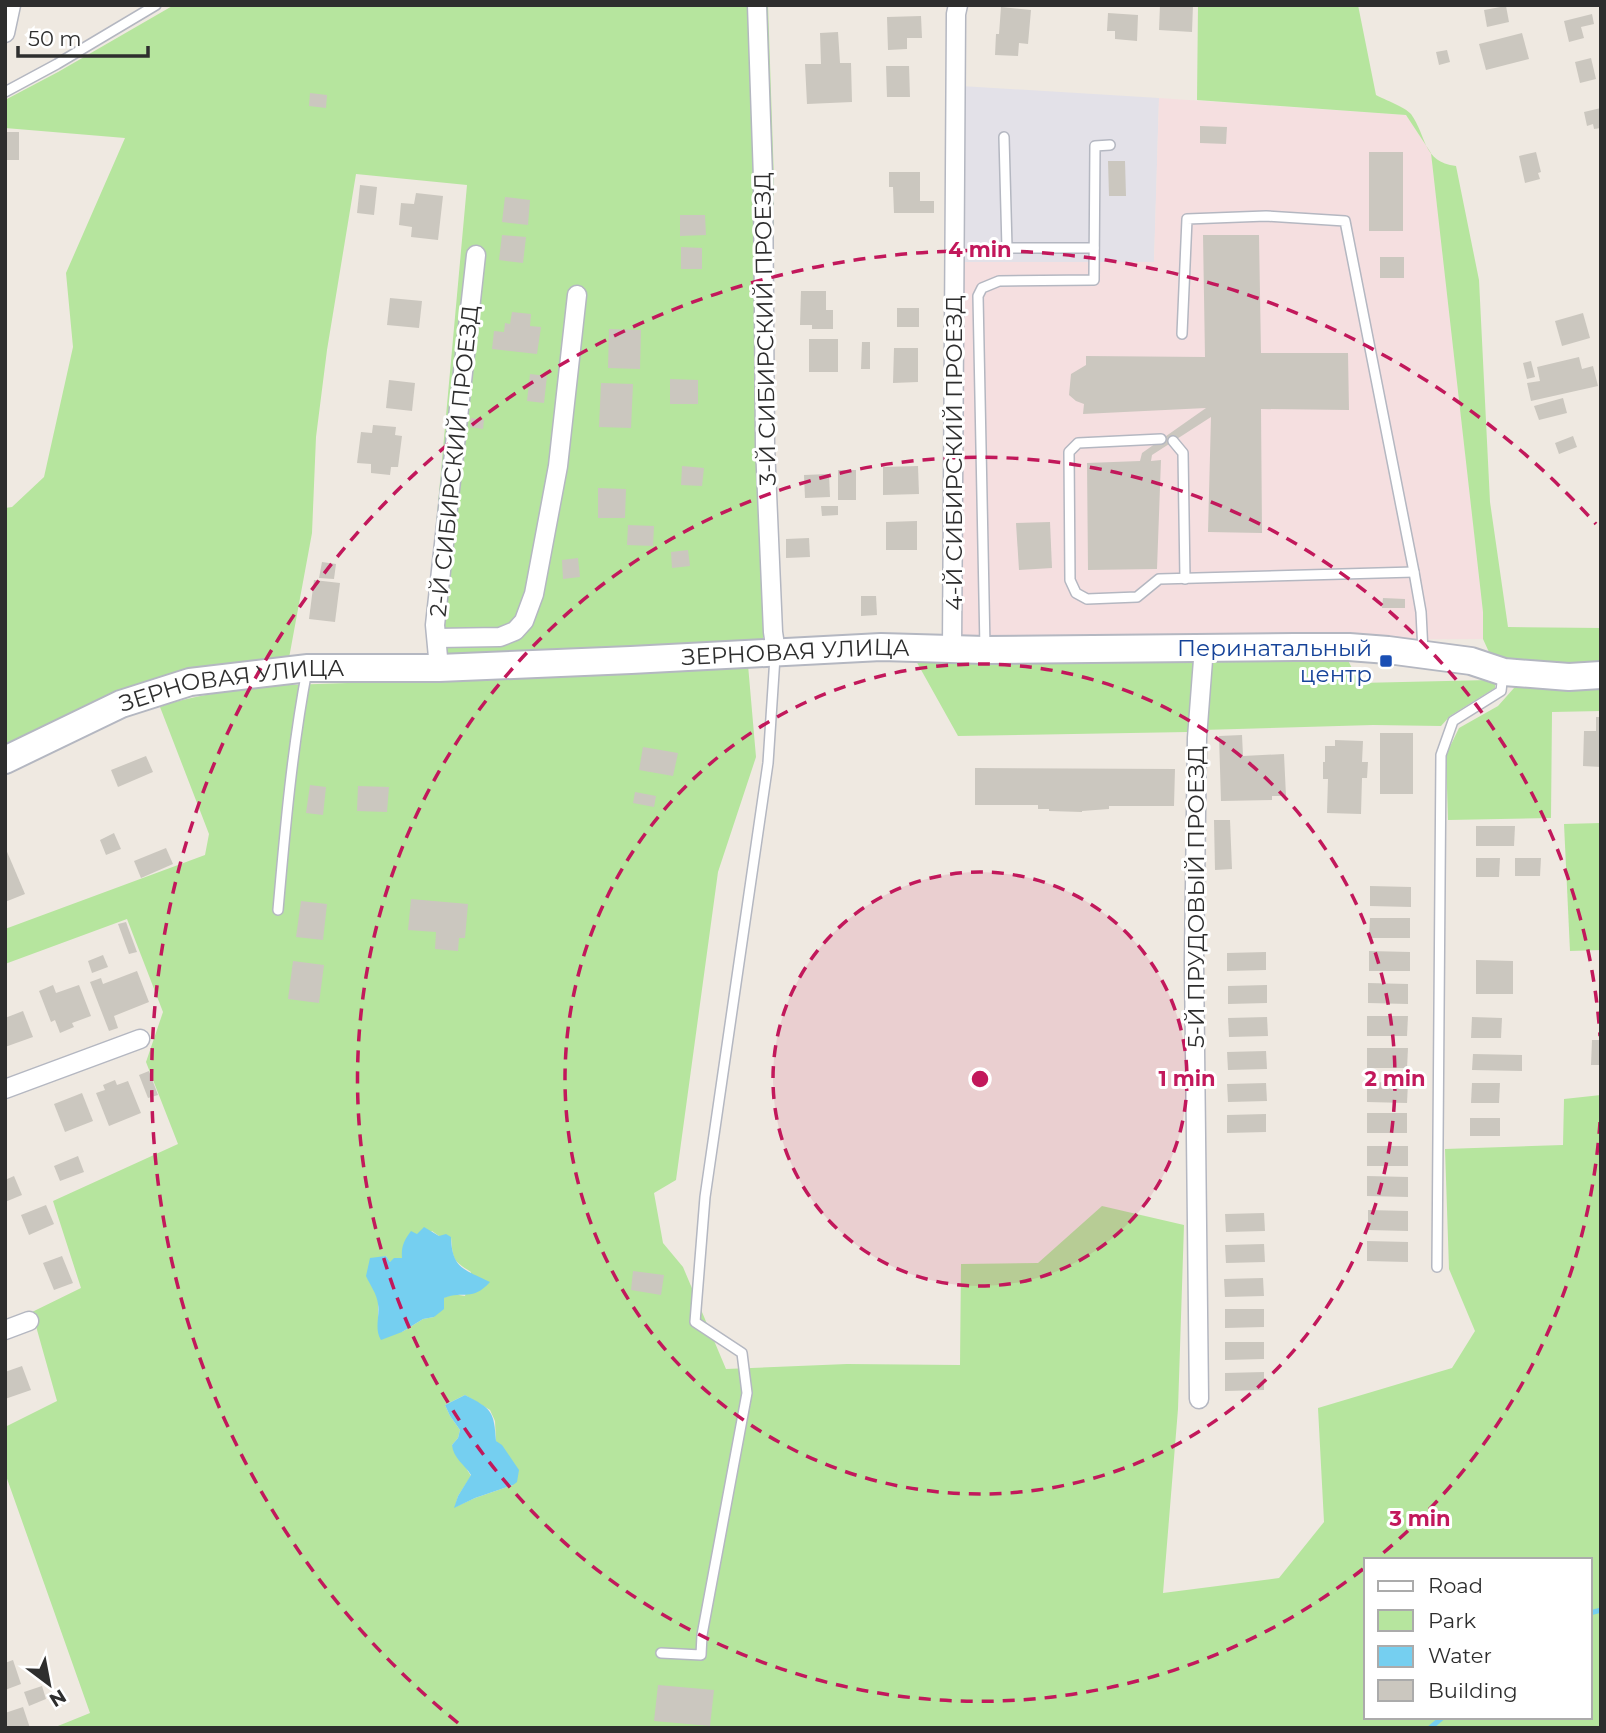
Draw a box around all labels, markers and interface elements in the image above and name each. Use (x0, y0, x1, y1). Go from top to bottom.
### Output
scale bar (18, 14, 147, 58)
text: 50 m (28, 26, 82, 51)
street label: 3-Й СИБИРСКИЙ ПРОЕЗД (748, 172, 782, 486)
text: 4 min (948, 237, 1012, 262)
street label: 4-Й СИБИРСКИЙ ПРОЕЗД (940, 295, 968, 611)
street label: 2-Й СИБИРСКИЙ ПРОЕЗД (424, 304, 484, 618)
street label: ЗЕРНОВАЯ УЛИЦА (681, 633, 910, 671)
place label: Перинатальный центр (1177, 634, 1372, 688)
marker: Перинатальный центр (1378, 653, 1394, 669)
street label: ЗЕРНОВАЯ УЛИЦА (116, 654, 344, 718)
street label: 5-Й ПРУДОВЫЙ ПРОЕЗД (1182, 746, 1210, 1048)
text: 1 min (1158, 1066, 1216, 1091)
text: 2 min (1364, 1066, 1426, 1091)
centre of rings (968, 1067, 992, 1091)
text: 3 min (1388, 1506, 1451, 1531)
legend (1364, 1558, 1592, 1719)
text: Road (1428, 1573, 1483, 1598)
text: Park (1428, 1608, 1476, 1633)
text: Water (1428, 1643, 1492, 1668)
north arrow (14, 1649, 84, 1719)
text: Building (1428, 1678, 1518, 1703)
text: N (45, 1684, 70, 1712)

